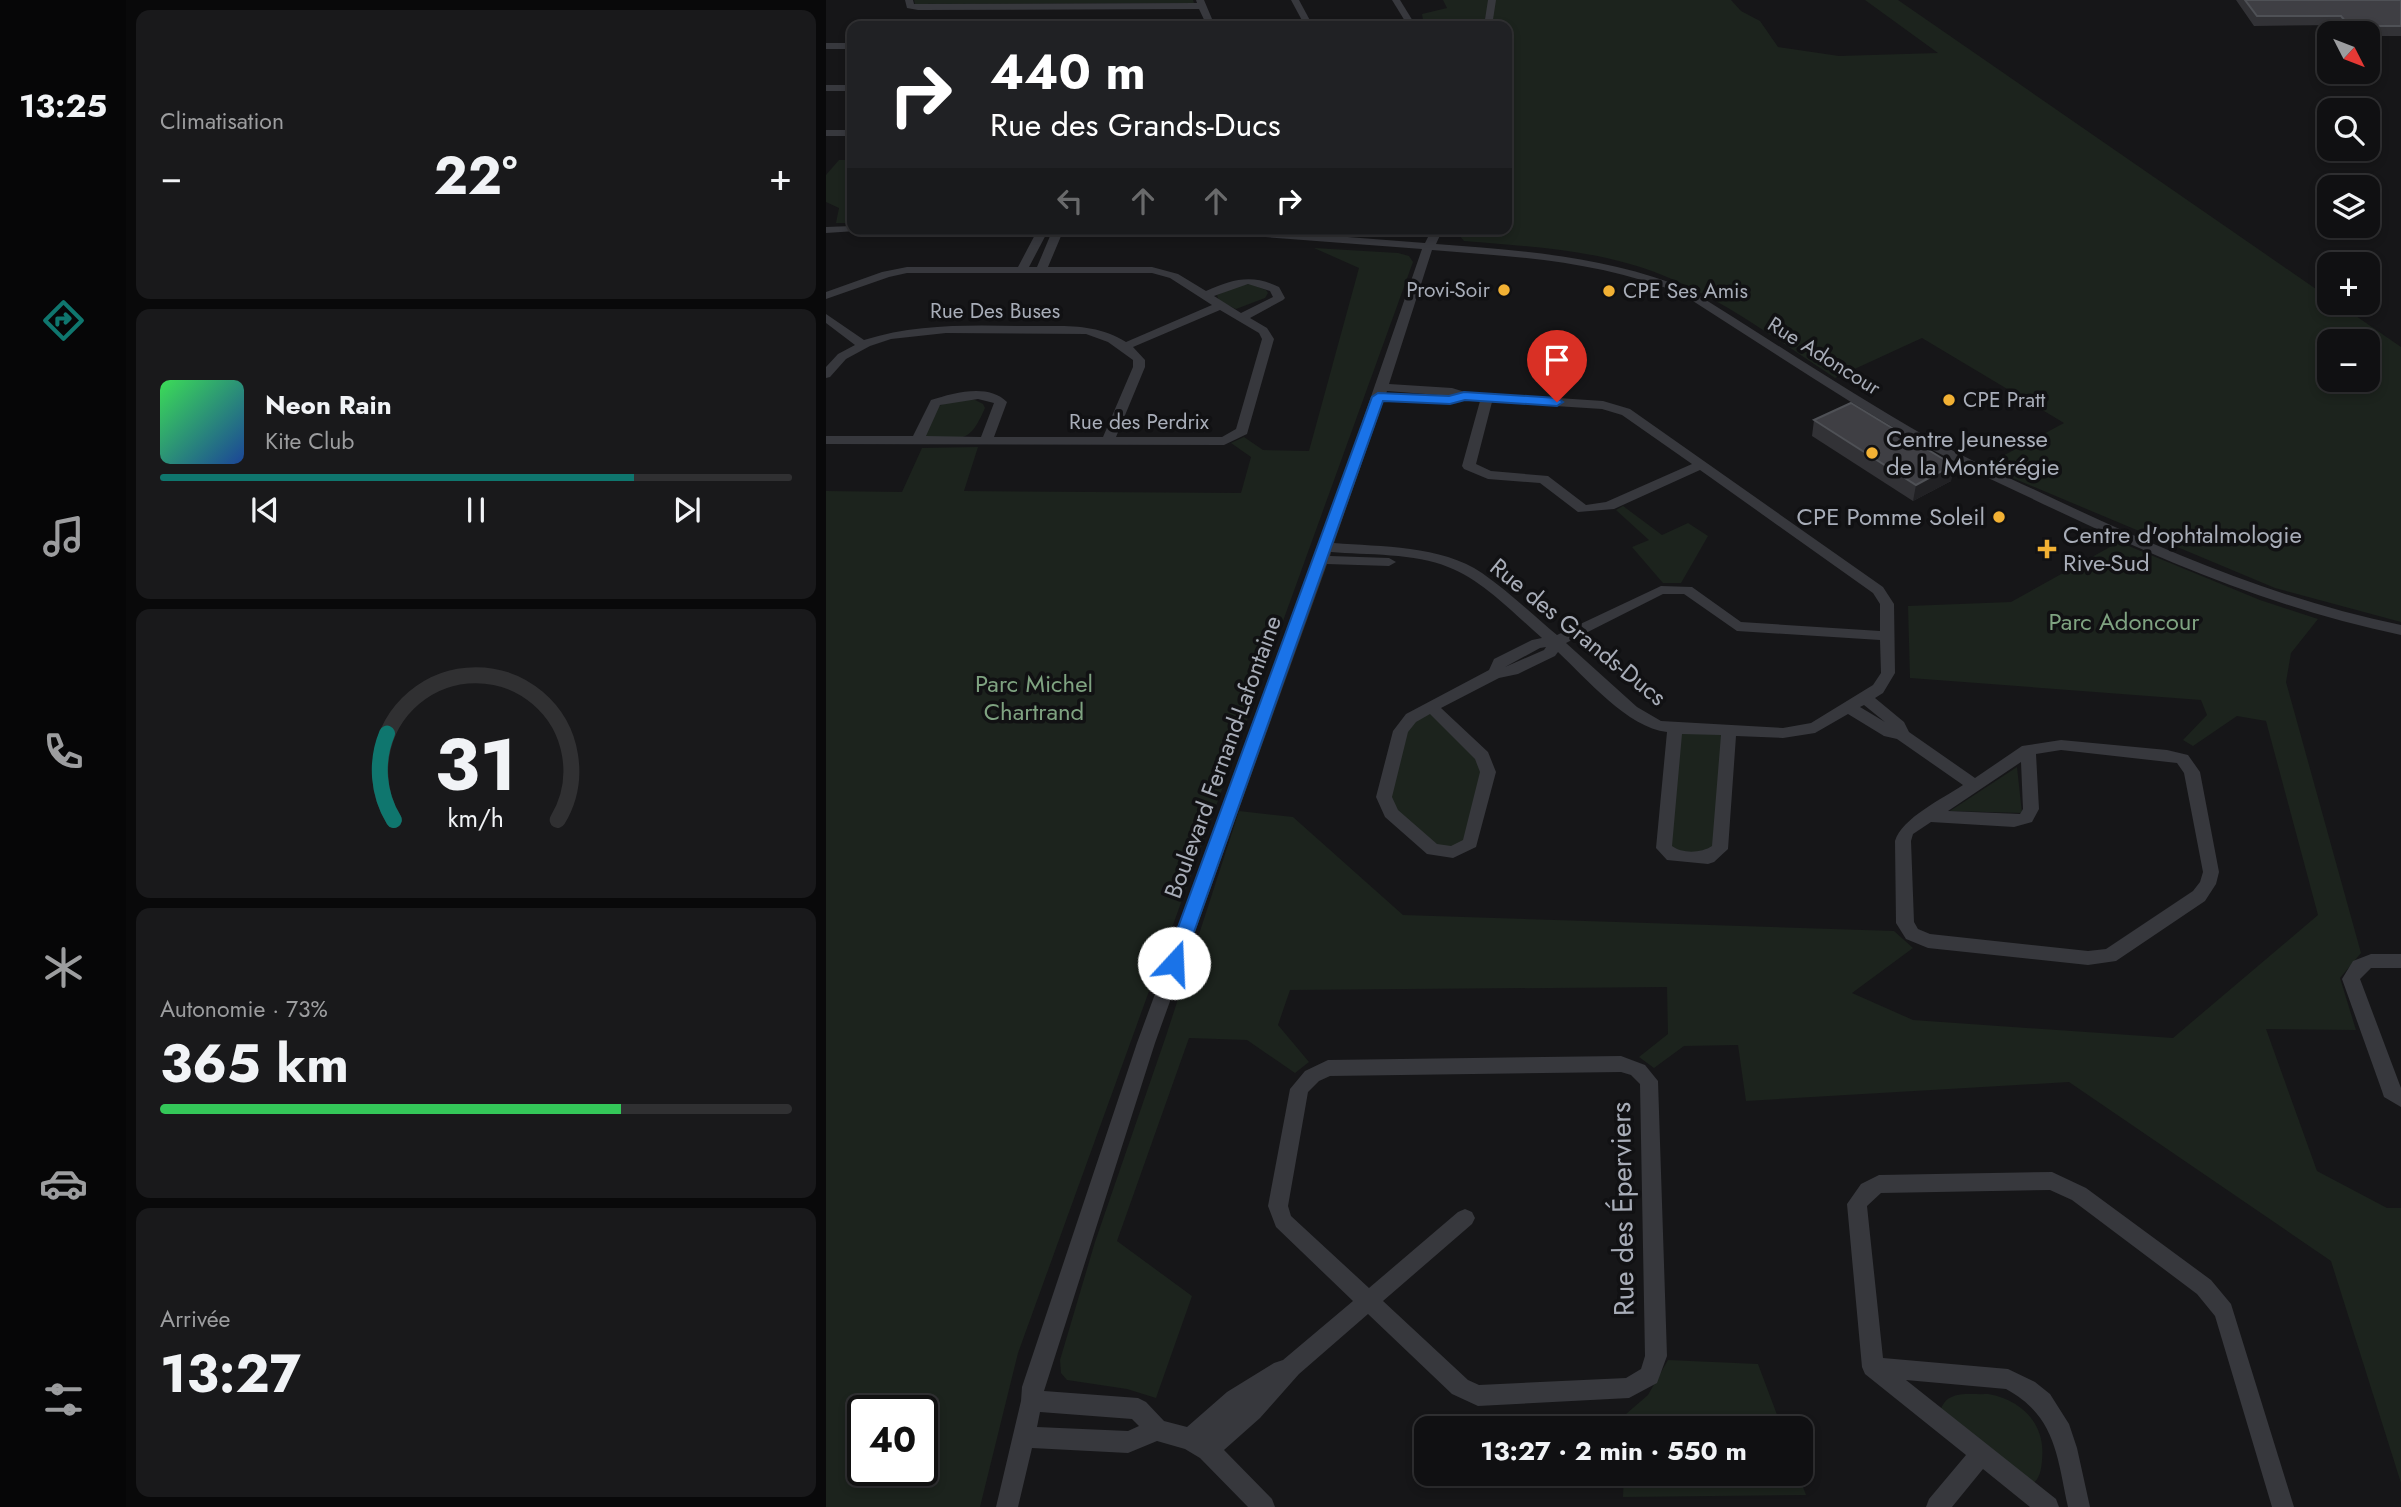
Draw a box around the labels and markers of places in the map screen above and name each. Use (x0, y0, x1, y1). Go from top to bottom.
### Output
place label: Provi-Soir (1406, 275, 1491, 305)
place label: CPE Ses Amis (1623, 276, 1748, 306)
marker: Provi-Soir (1496, 282, 1512, 298)
marker: CPE Ses Amis (1601, 283, 1617, 299)
pin (1527, 330, 1587, 402)
place label: CPE Pratt (1963, 385, 2045, 415)
marker: CPE Pratt (1941, 392, 1957, 408)
place label: Centre Jeunesse de la Montérégie (1886, 421, 2059, 484)
marker: Centre Jeunesse de la Montérégie (1864, 445, 1880, 461)
place label: CPE Pomme Soleil (1797, 499, 1985, 534)
marker: CPE Pomme Soleil (1991, 509, 2007, 525)
place label: Centre d'ophtalmologie Rive-Sud (2063, 517, 2302, 580)
marker: Centre d'ophtalmologie Rive-Sud (2037, 539, 2057, 559)

